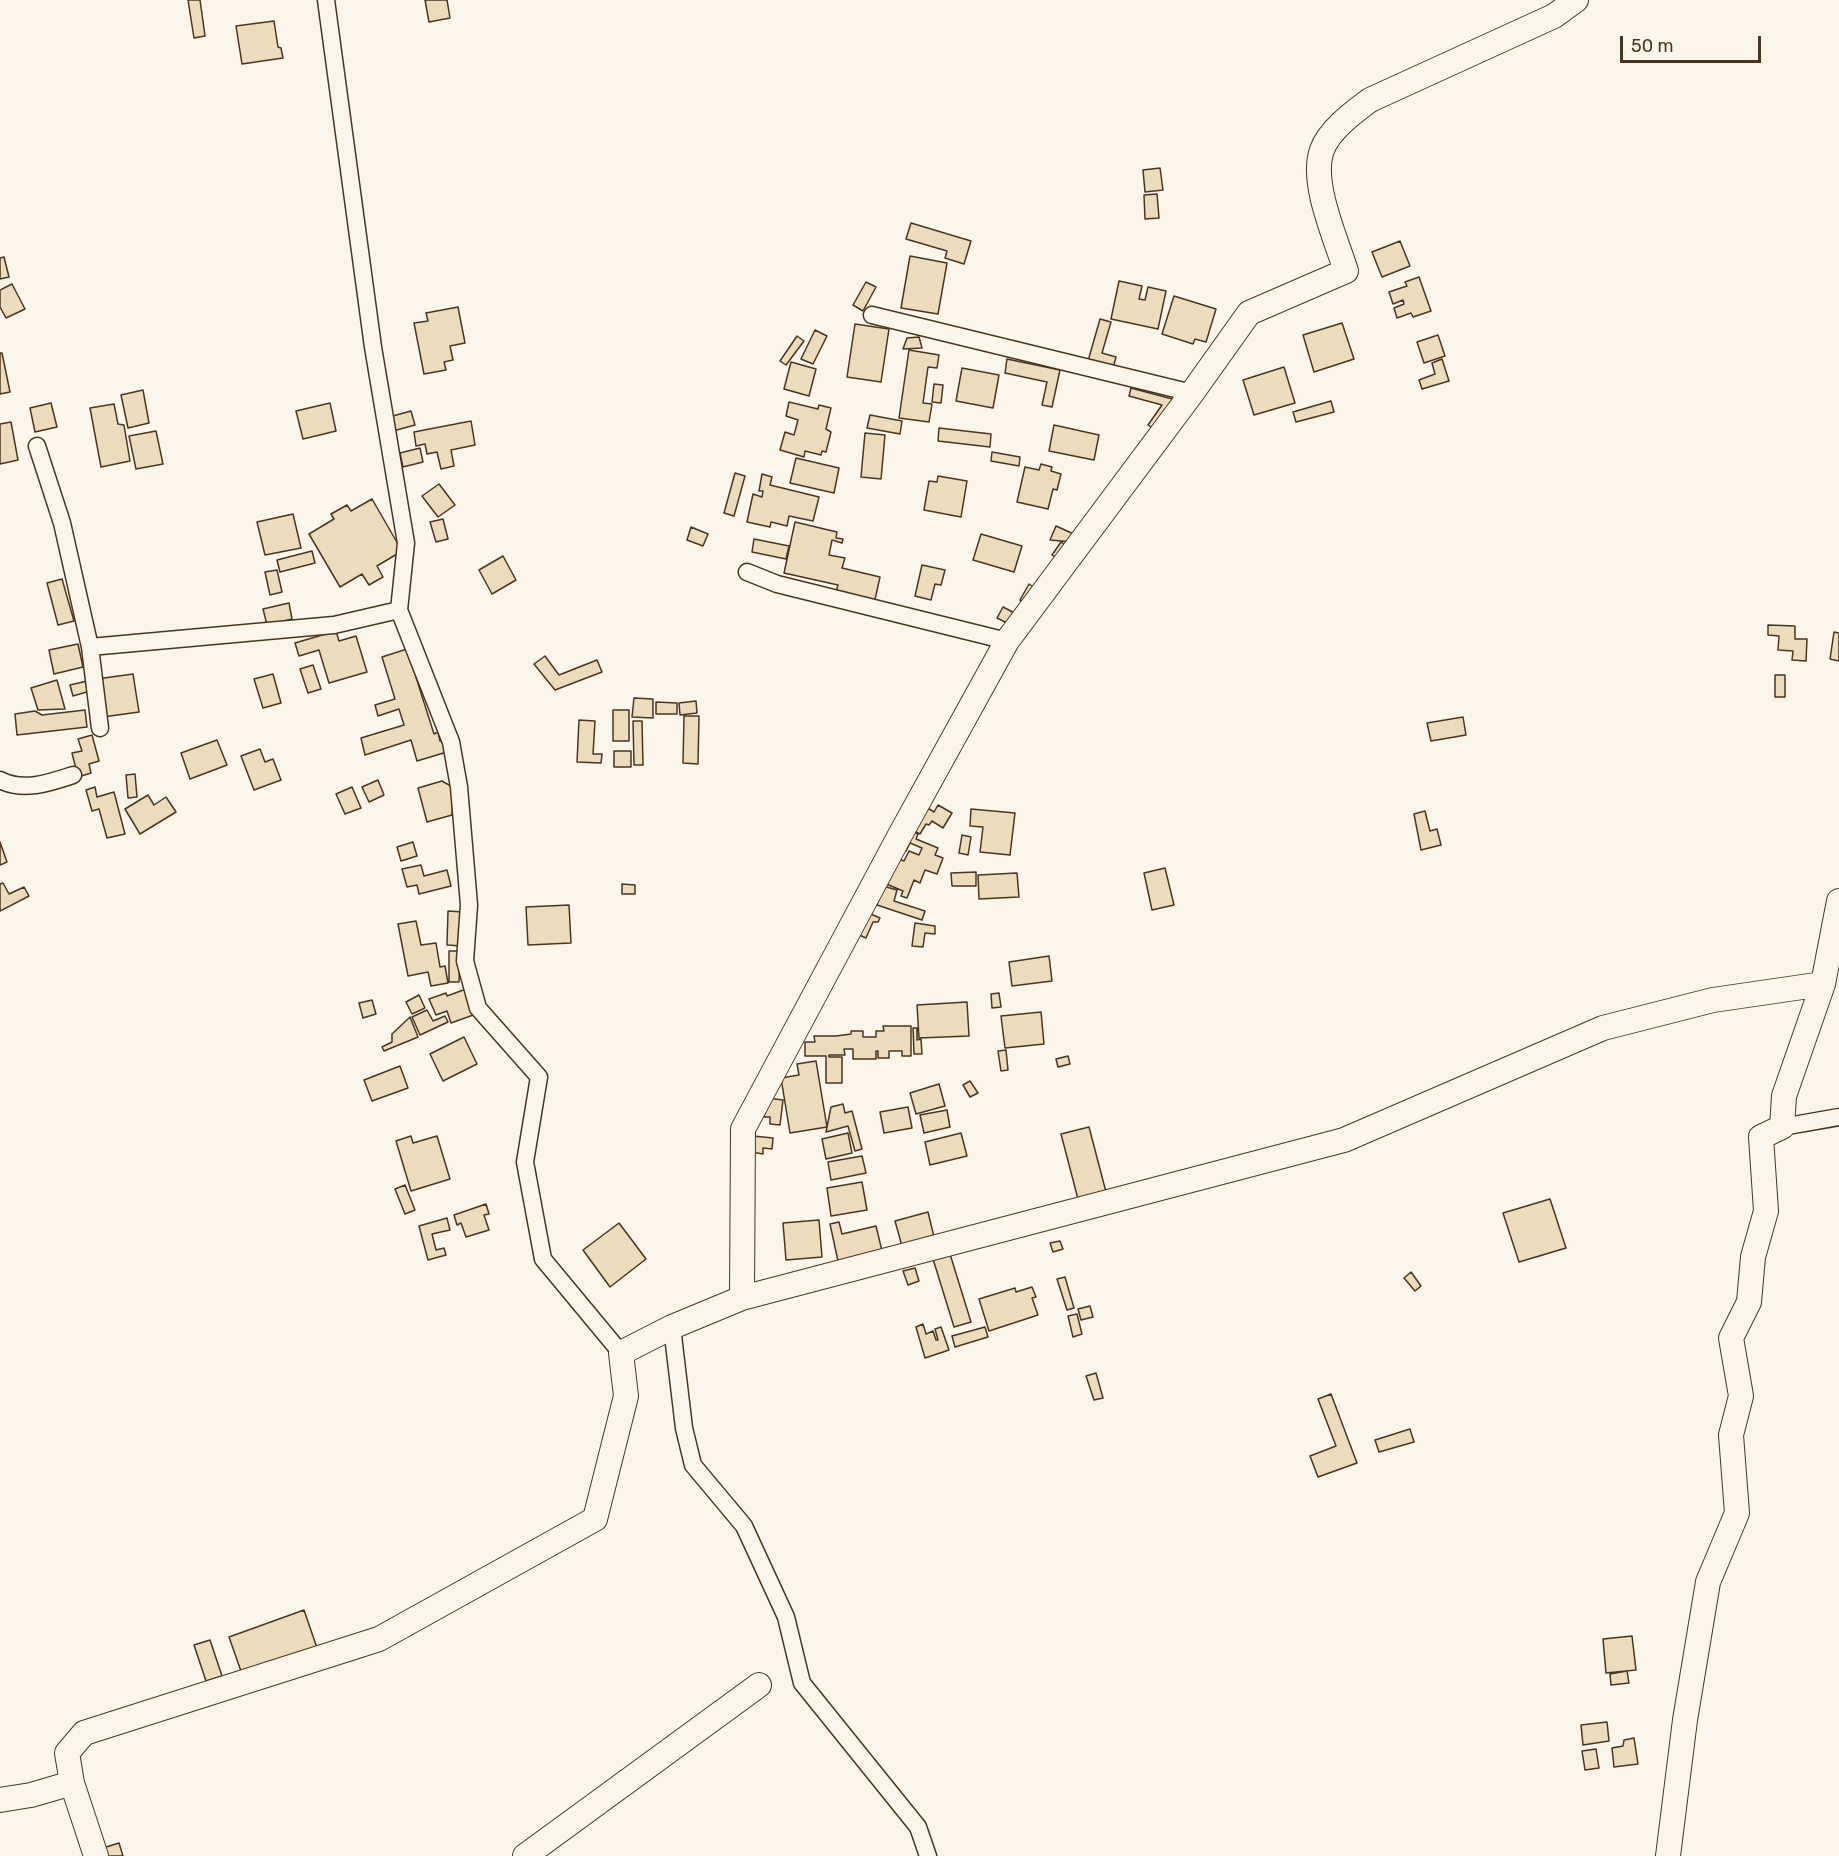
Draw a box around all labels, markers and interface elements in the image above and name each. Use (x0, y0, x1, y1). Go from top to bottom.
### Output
scale bar (1623, 24, 1764, 62)
text: 50 m (1631, 35, 1674, 57)

